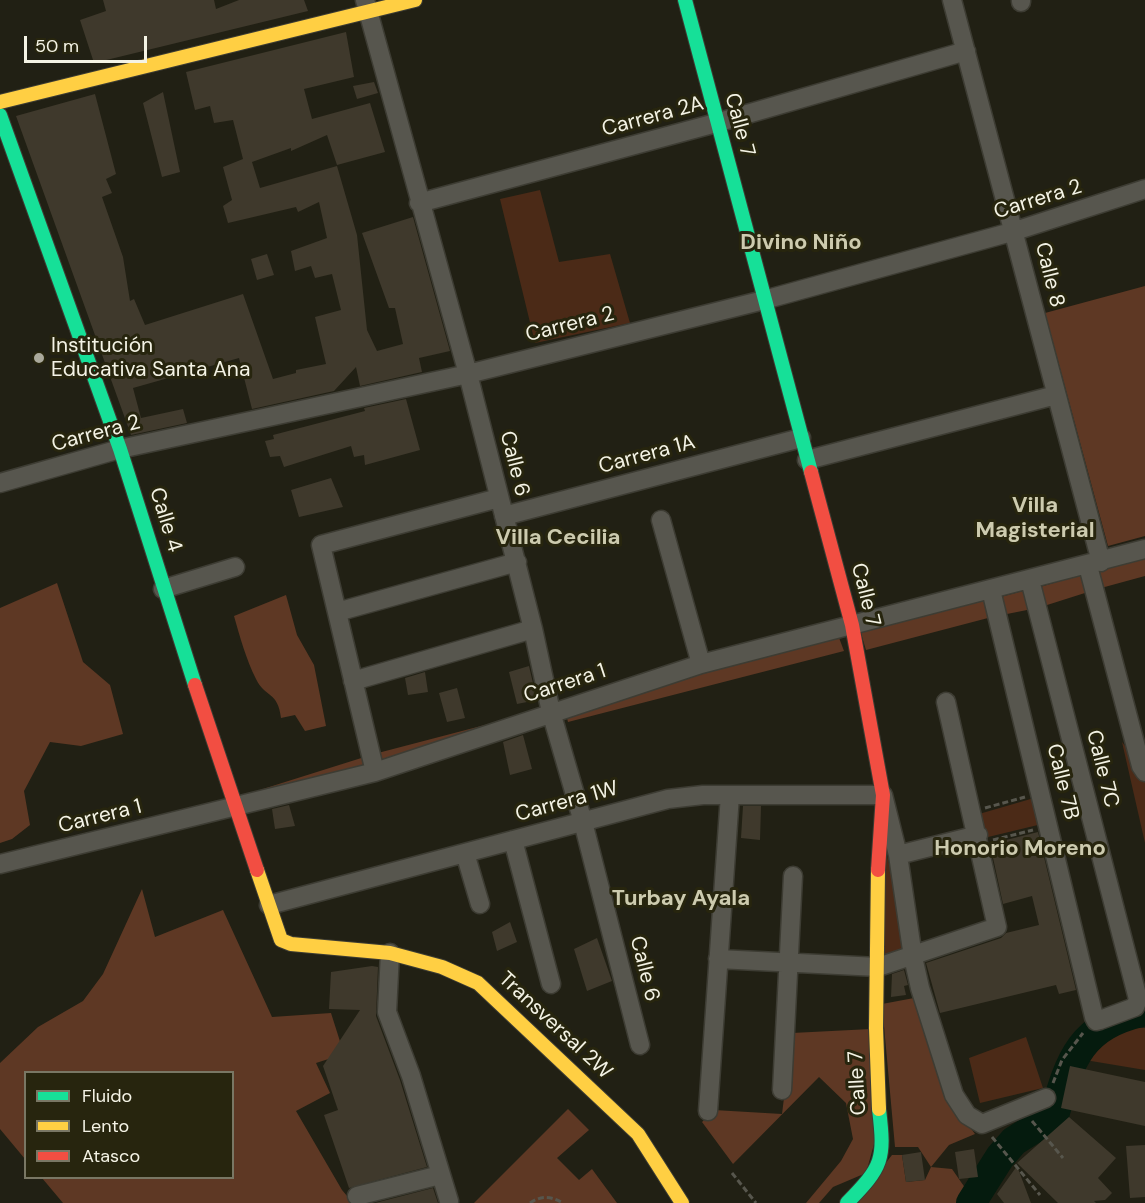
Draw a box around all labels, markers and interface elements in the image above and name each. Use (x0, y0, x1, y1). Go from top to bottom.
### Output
scale bar (27, 24, 150, 62)
text: 50 m (35, 34, 79, 58)
street label: Carrera 2A (599, 91, 707, 143)
street label: Calle 7 (718, 91, 760, 159)
street label: Carrera 2 (991, 175, 1085, 225)
district label: Divino Niño (740, 230, 862, 256)
street label: Calle 8 (1029, 240, 1069, 310)
street label: Carrera 2 (523, 302, 617, 348)
place label: Institución Educativa Santa Ana (51, 333, 250, 383)
marker: Institución Educativa Santa Ana (32, 351, 46, 365)
street label: Carrera 2 (49, 410, 143, 458)
street label: Calle 6 (494, 429, 534, 499)
street label: Carrera 1A (596, 430, 698, 480)
street label: Calle 4 (143, 485, 187, 555)
district label: Villa Magisterial (975, 493, 1095, 544)
district label: Villa Cecilia (495, 525, 621, 551)
street label: Calle 7 (845, 561, 885, 629)
street label: Carrera 1 (521, 659, 609, 709)
street label: Calle 7C (1080, 728, 1124, 810)
street label: Calle 7B (1040, 741, 1084, 823)
street label: Carrera 1W (513, 776, 621, 828)
street label: Carrera 1 (56, 795, 144, 839)
district label: Honorio Moreno (934, 836, 1106, 862)
district label: Turbay Ayala (612, 886, 750, 912)
street label: Calle 6 (624, 934, 664, 1004)
street label: Transversal 2W (493, 967, 617, 1085)
street label: Calle 7 (844, 1050, 872, 1116)
legend (24, 1071, 234, 1179)
text: Fluido (82, 1084, 132, 1108)
text: Lento (82, 1114, 129, 1138)
text: Atasco (82, 1144, 140, 1168)

